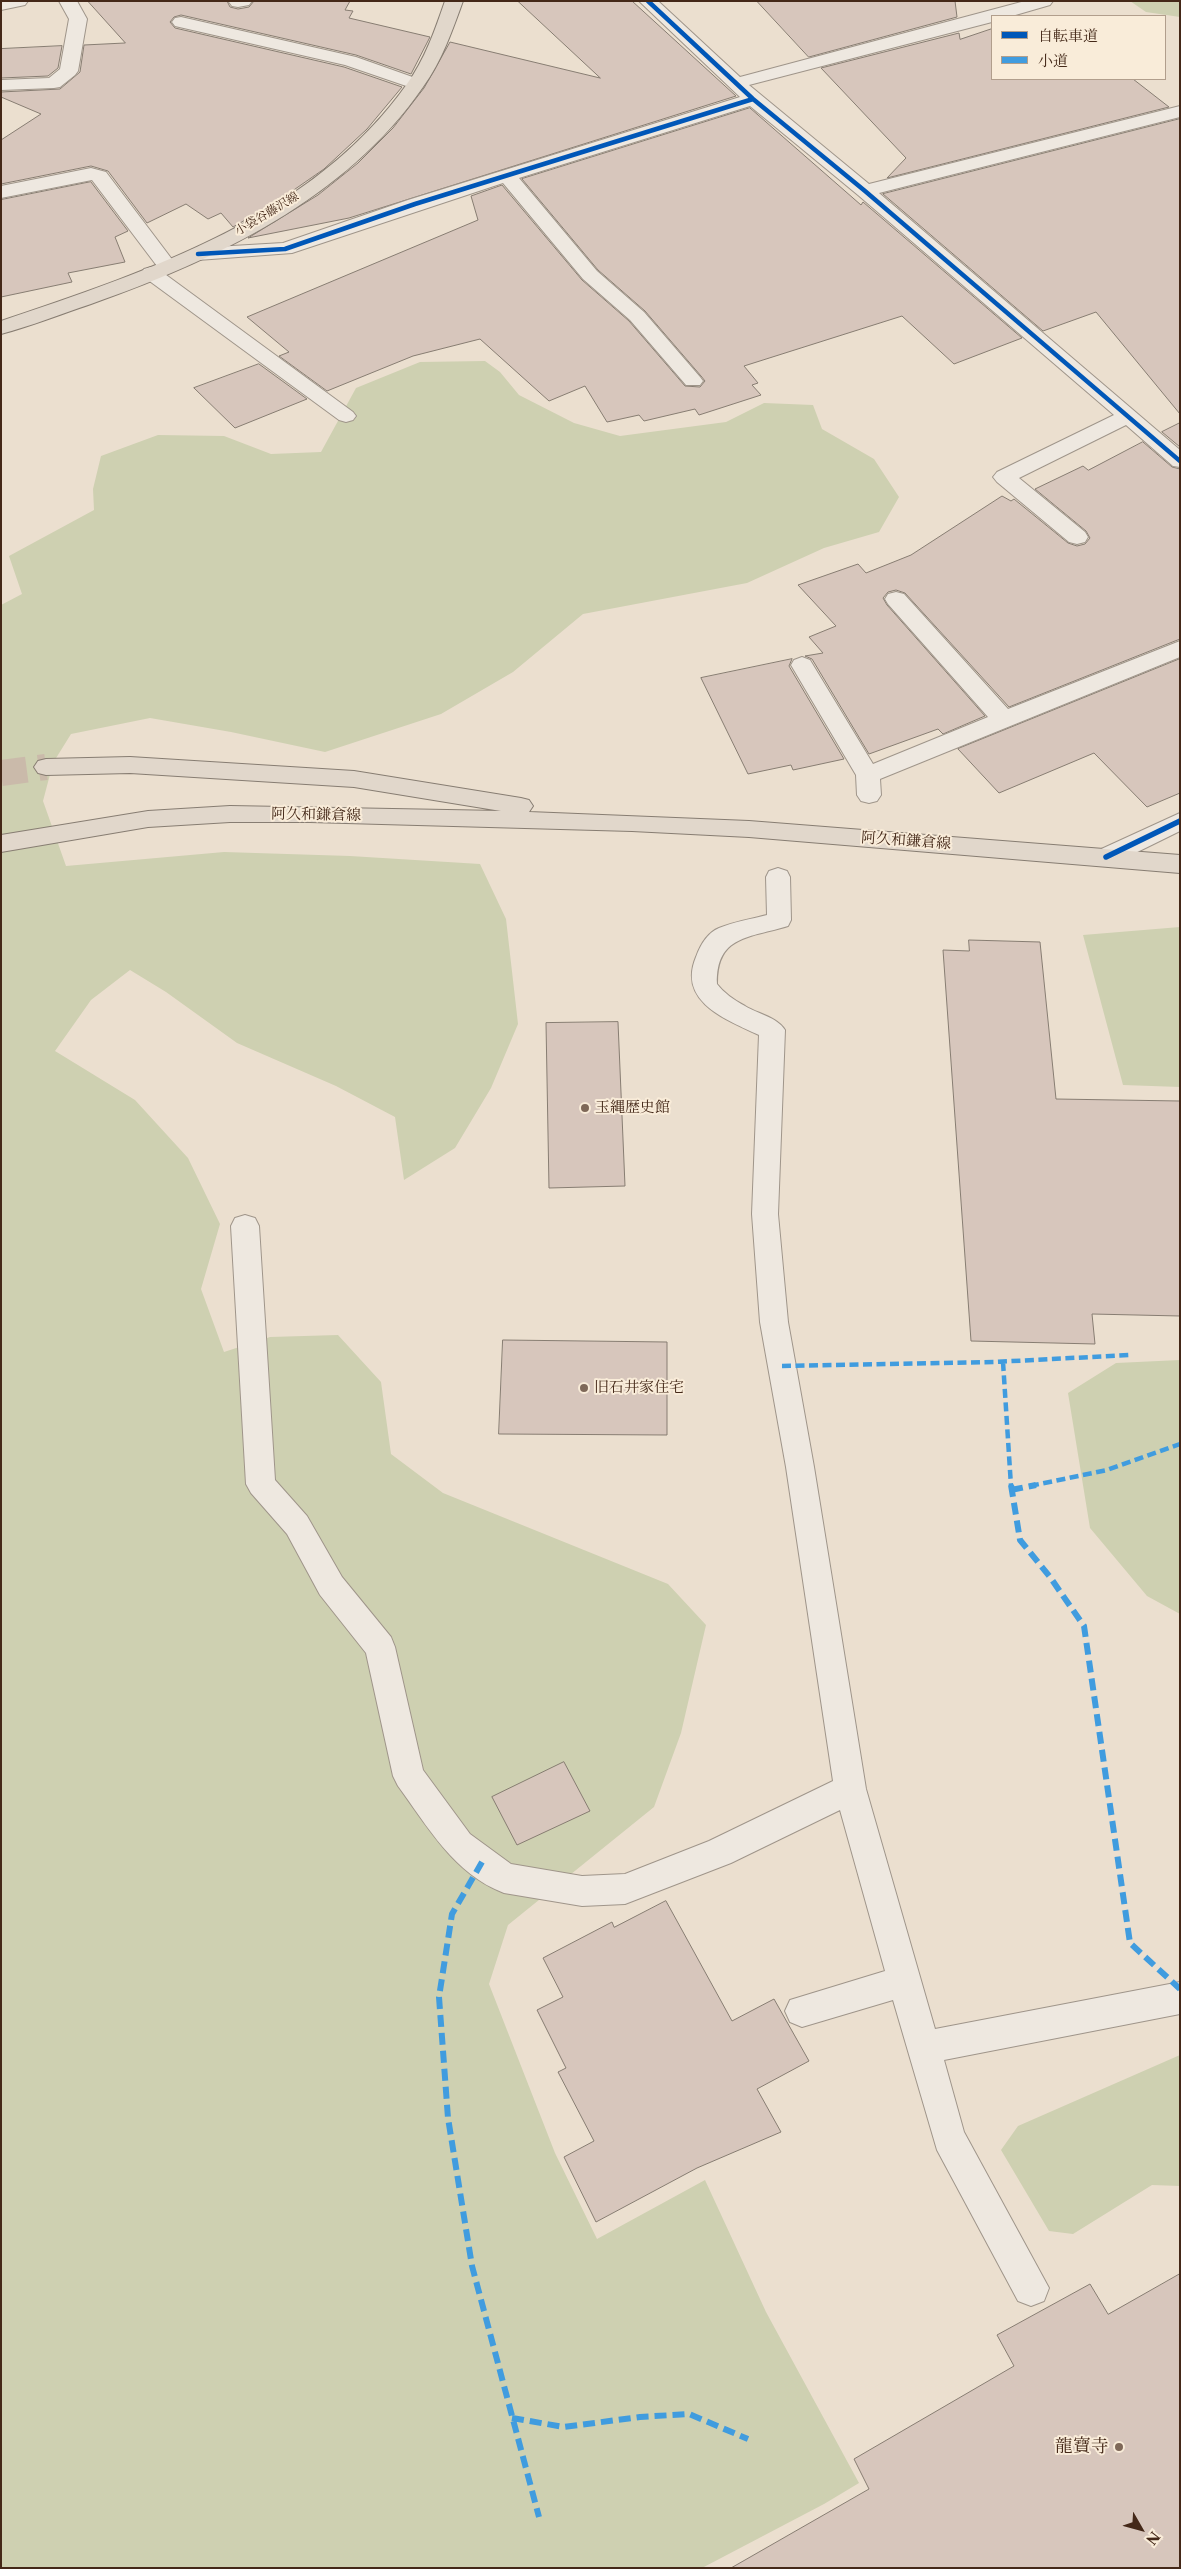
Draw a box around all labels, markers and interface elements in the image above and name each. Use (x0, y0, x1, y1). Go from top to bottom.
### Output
legend (991, 15, 1166, 80)
text: 自転車道 (1038, 26, 1098, 45)
text: 小道 (1038, 51, 1068, 70)
street label: 小袋谷藤沢線 (232, 189, 302, 239)
street label: 阿久和鎌倉線 (271, 805, 361, 825)
street label: 阿久和鎌倉線 (860, 829, 952, 853)
place label: 玉縄歴史館 (595, 1099, 670, 1117)
marker: 玉縄歴史館 (579, 1102, 591, 1114)
place label: 旧石井家住宅 (594, 1379, 684, 1397)
marker: 旧石井家住宅 (578, 1382, 590, 1394)
place label: 龍寶寺 (1055, 2436, 1109, 2458)
marker: 龍寶寺 (1113, 2441, 1125, 2453)
north arrow (1116, 2504, 1166, 2554)
text: N (1142, 2528, 1164, 2549)

